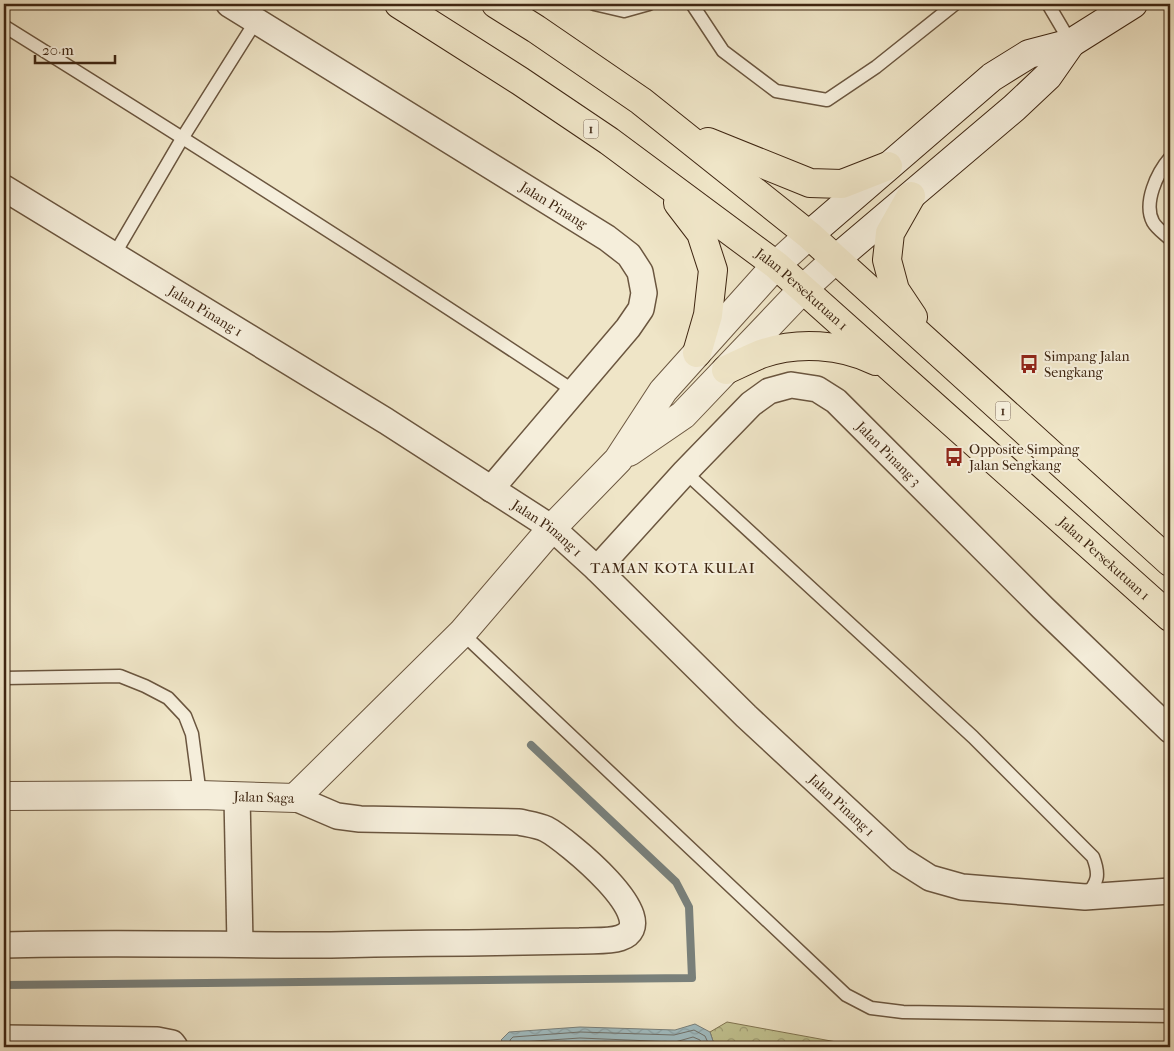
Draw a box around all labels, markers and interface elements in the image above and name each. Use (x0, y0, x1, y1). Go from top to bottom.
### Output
scale bar (35, 32, 115, 64)
text: 20 m (42, 41, 74, 59)
road number: 1 (584, 120, 598, 138)
street label: Jalan Pinang (516, 177, 591, 233)
street label: Jalan Persekutuan 1 (752, 244, 851, 334)
street label: Jalan Pinang 1 (164, 281, 246, 340)
place label: Simpang Jalan Sengkang (1044, 348, 1130, 381)
bus stop icon: Simpang Jalan Sengkang (1018, 353, 1040, 375)
road number: 1 (996, 402, 1010, 421)
street label: Jalan Pinang 3 (852, 417, 925, 490)
place label: Opposite Simpang Jalan Sengkang (968, 441, 1080, 474)
bus stop icon: Opposite Simpang Jalan Sengkang (943, 446, 965, 468)
street label: Jalan Pinang 1 (508, 495, 586, 560)
street label: Jalan Persekutuan 1 (1054, 512, 1154, 604)
district label: TAMAN KOTA KULAI (590, 559, 756, 577)
street label: Jalan Pinang 1 (805, 770, 878, 840)
street label: Jalan Saga (232, 788, 295, 806)

